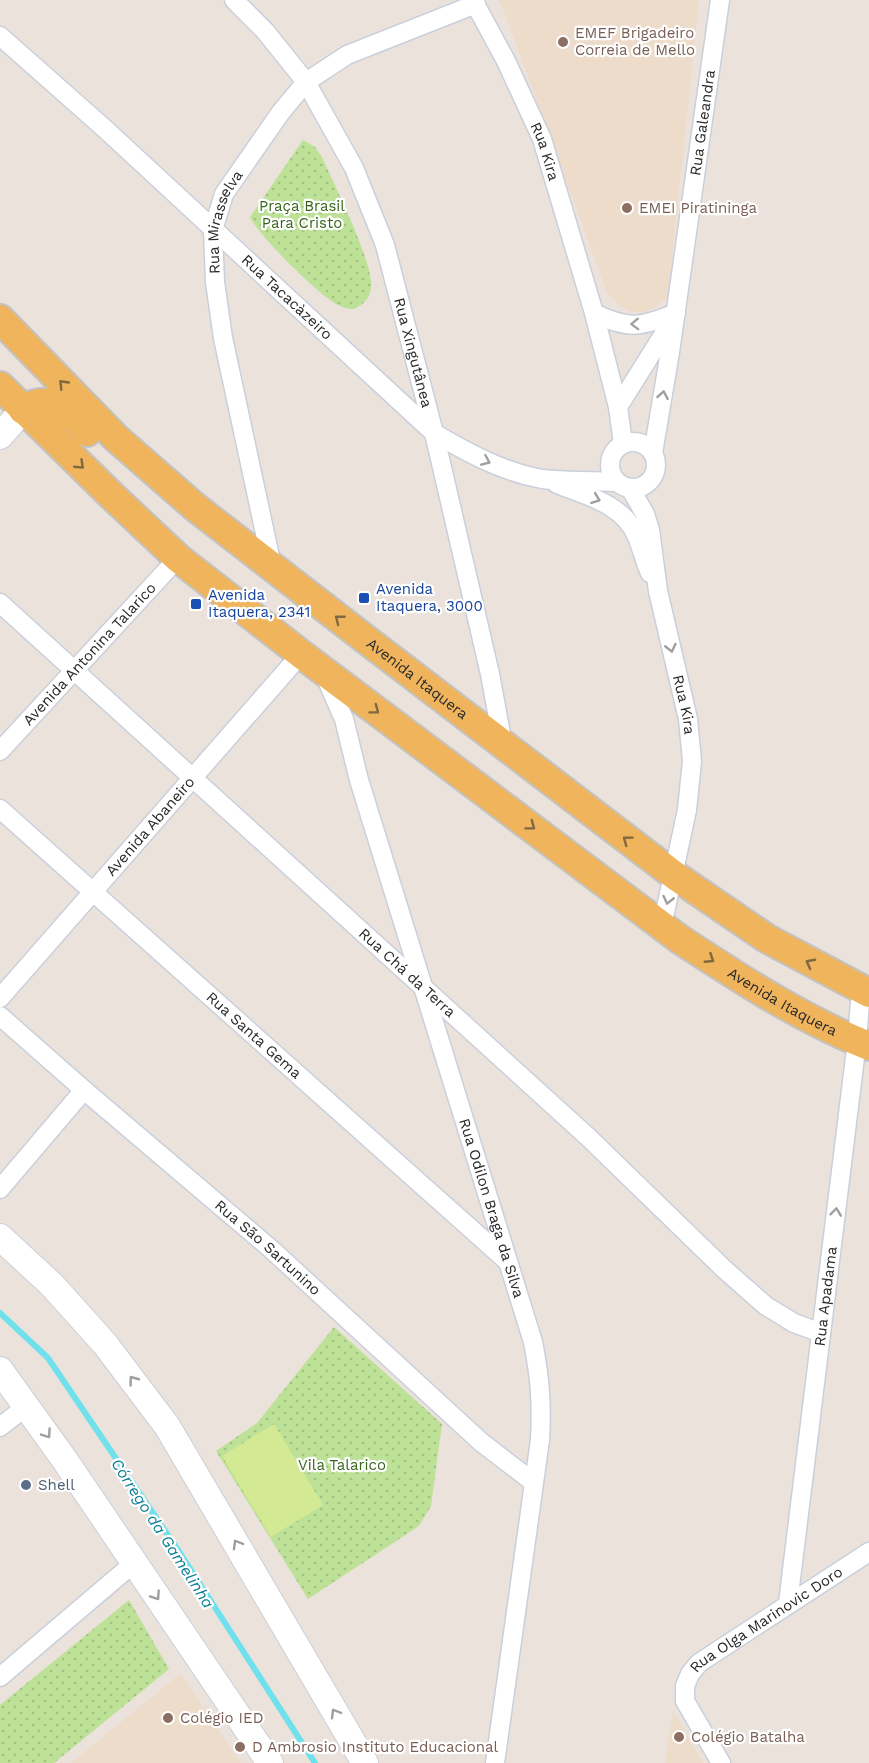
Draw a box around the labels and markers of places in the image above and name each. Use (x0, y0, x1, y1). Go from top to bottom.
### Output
place label: EMEF Brigadeiro Correia de Mello (575, 24, 695, 59)
marker: EMEF Brigadeiro Correia de Mello (556, 35, 570, 49)
place label: EMEI Piratininga (639, 199, 758, 217)
marker: EMEI Piratininga (620, 201, 634, 215)
place label: Avenida Itaquera, 3000 (376, 580, 483, 615)
place label: Avenida Itaquera, 2341 (208, 586, 310, 621)
marker: Avenida Itaquera, 3000 (357, 591, 371, 605)
marker: Avenida Itaquera, 2341 (189, 597, 203, 611)
place label: Shell (38, 1476, 75, 1494)
marker: Shell (19, 1478, 33, 1492)
place label: Colégio IED (180, 1709, 263, 1727)
marker: Colégio IED (161, 1711, 175, 1725)
place label: Colégio Batalha (691, 1728, 805, 1746)
marker: Colégio Batalha (672, 1730, 686, 1744)
place label: D Ambrosio Instituto Educacional (252, 1738, 499, 1756)
marker: D Ambrosio Instituto Educacional (233, 1740, 247, 1754)

